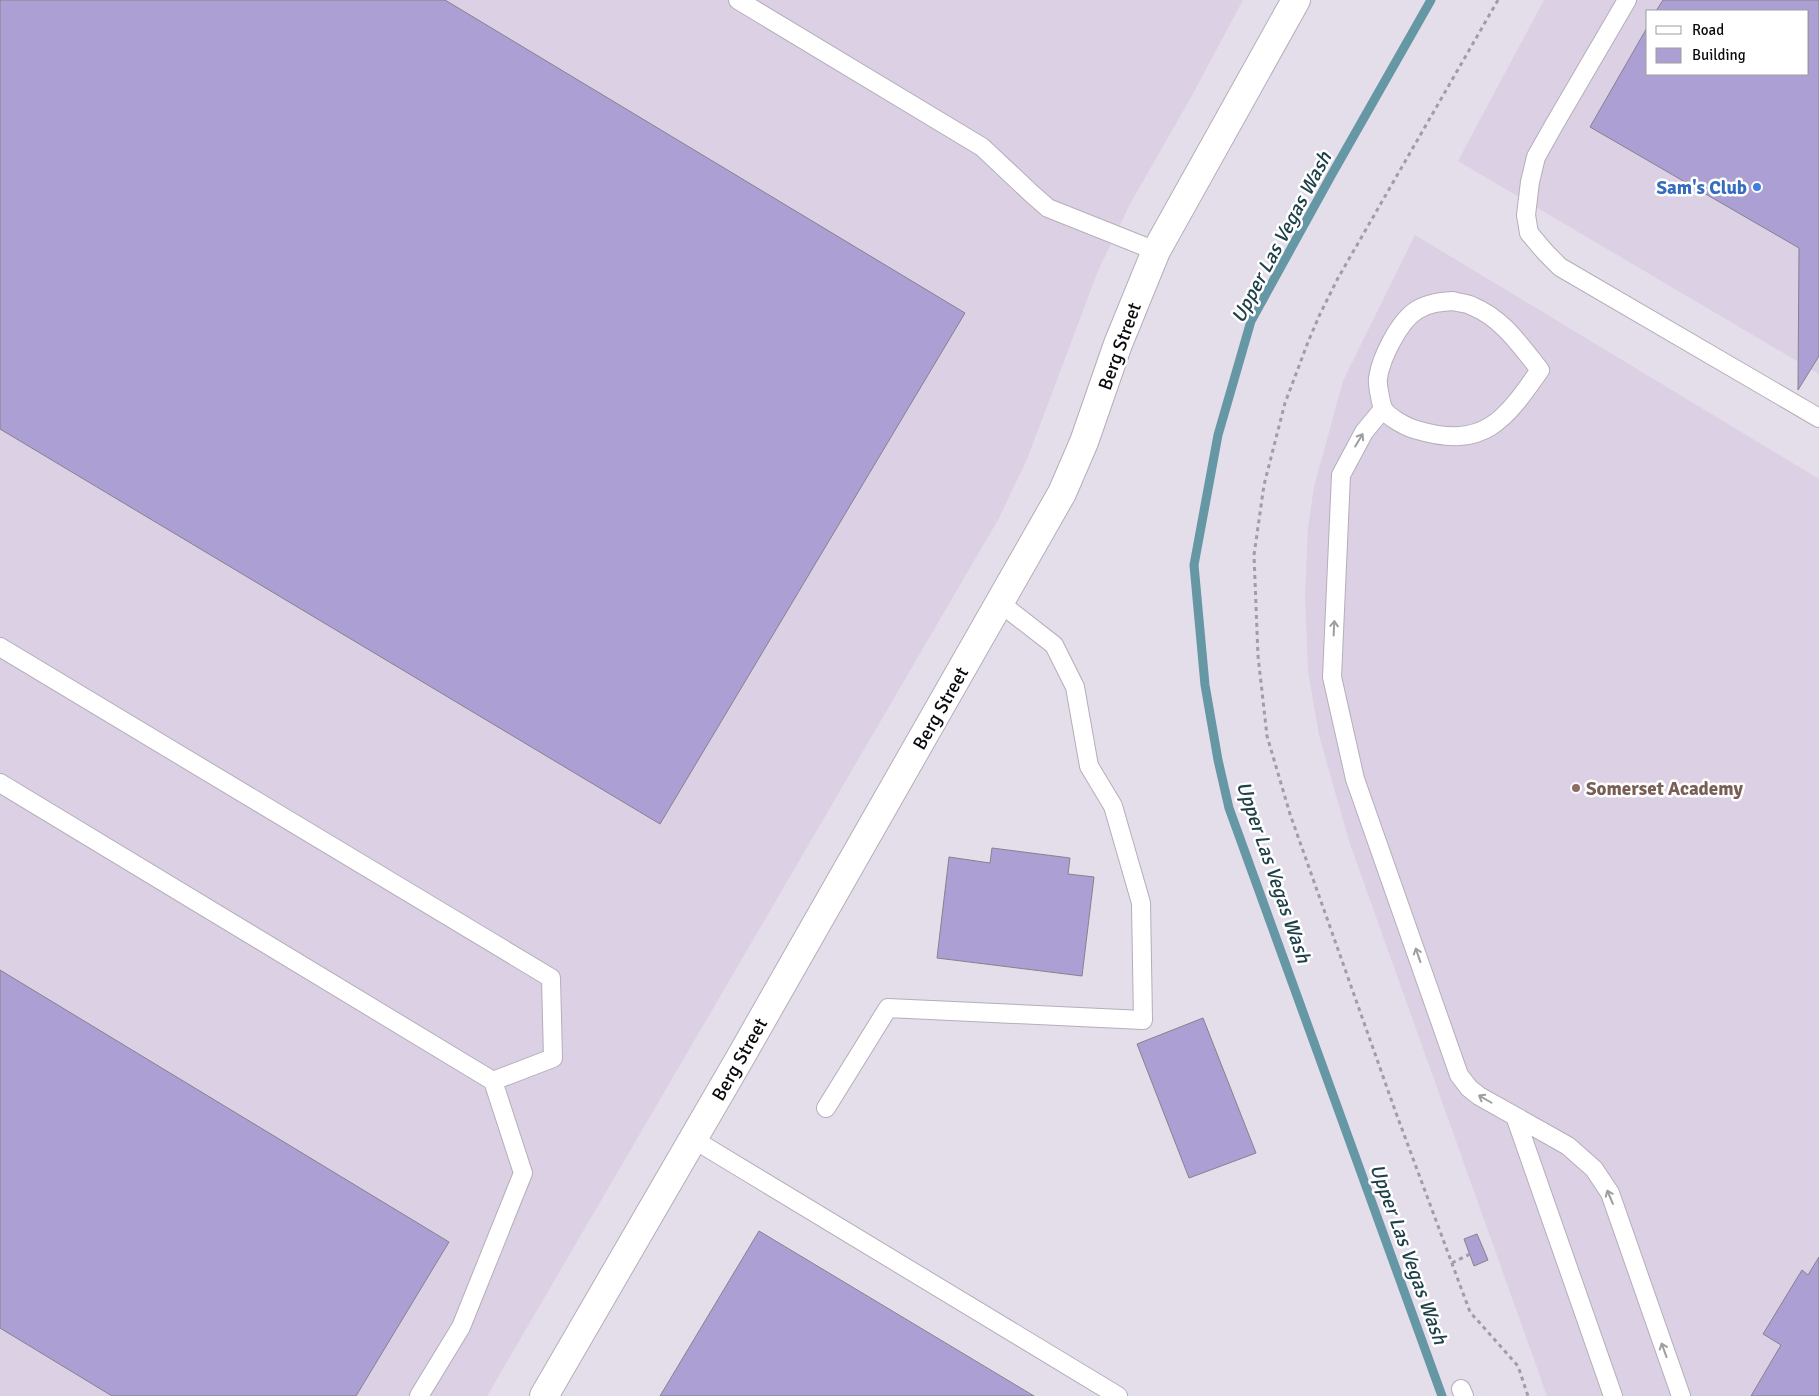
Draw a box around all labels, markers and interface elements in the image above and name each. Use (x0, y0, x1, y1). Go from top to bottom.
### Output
legend (1646, 10, 1809, 75)
text: Road (1692, 21, 1724, 39)
text: Building (1692, 46, 1746, 64)
water label: Upper Las Vegas Wash (1226, 146, 1338, 327)
place label: Sam's Club (1656, 176, 1747, 200)
marker: Sam's Club (1751, 181, 1763, 193)
street label: Berg Street (1093, 299, 1147, 393)
one-way arrow (1355, 434, 1365, 448)
one-way arrow (1329, 620, 1339, 636)
street label: Berg Street (908, 663, 974, 754)
place label: Somerset Academy (1586, 777, 1743, 801)
water label: Upper Las Vegas Wash (1231, 778, 1317, 967)
marker: Somerset Academy (1570, 782, 1582, 794)
one-way arrow (1413, 948, 1422, 964)
street label: Berg Street (707, 1014, 773, 1105)
one-way arrow (1478, 1094, 1493, 1103)
water label: Upper Las Vegas Wash (1364, 1161, 1453, 1349)
one-way arrow (1605, 1190, 1615, 1205)
one-way arrow (1659, 1343, 1668, 1358)

